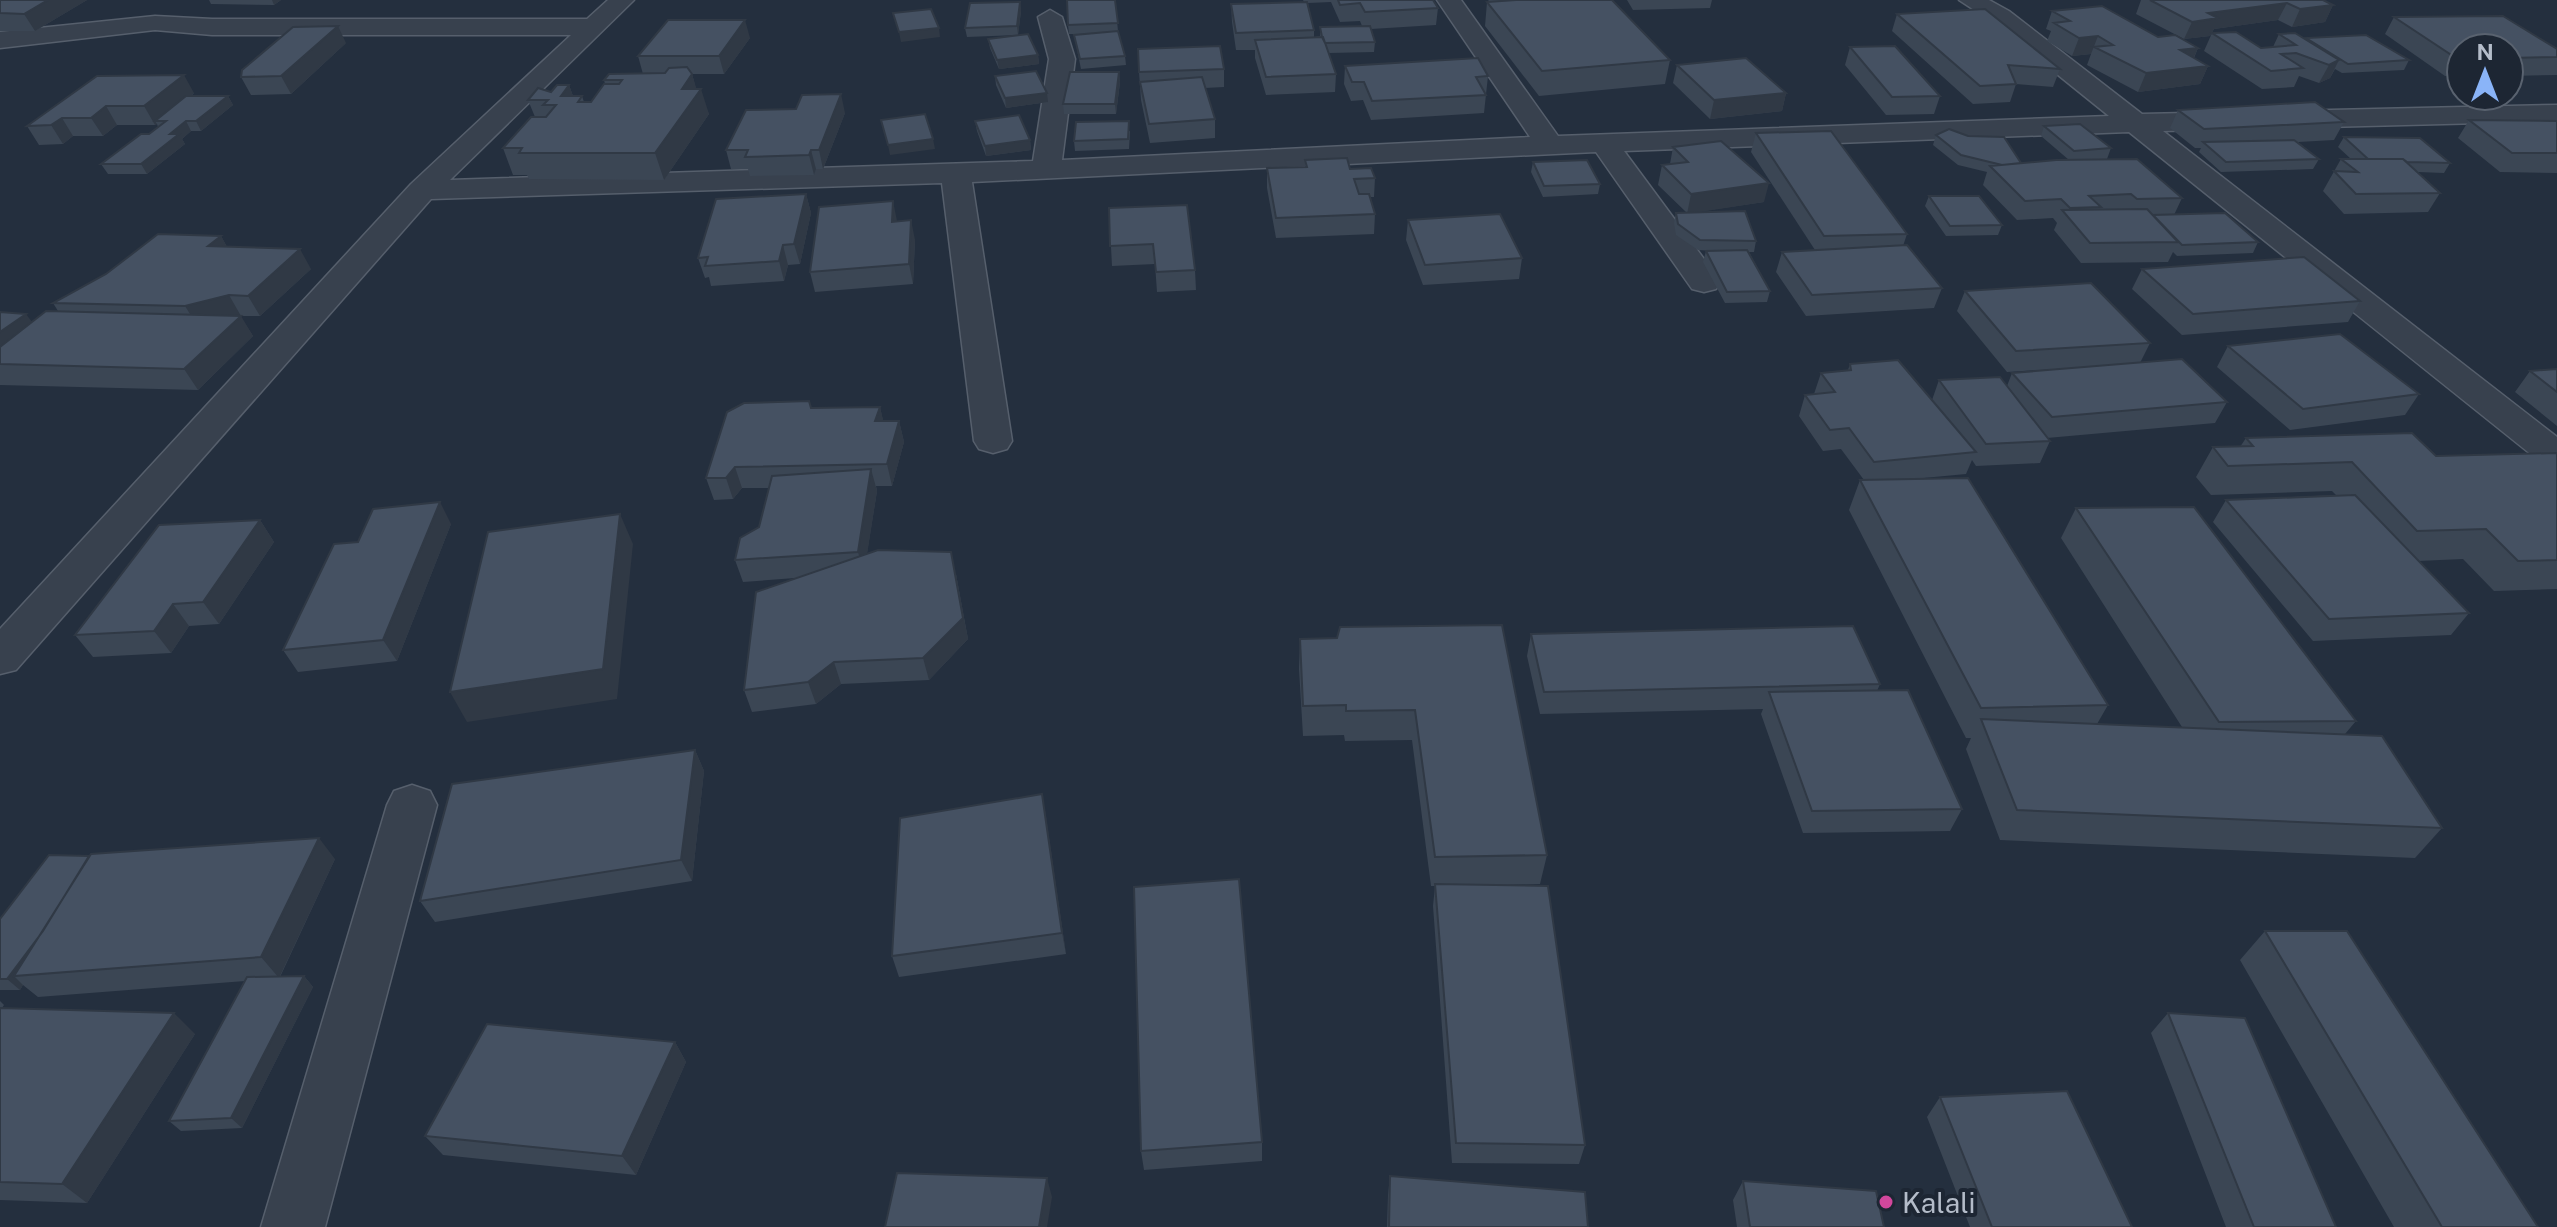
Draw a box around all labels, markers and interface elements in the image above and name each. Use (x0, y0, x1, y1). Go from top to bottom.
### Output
north arrow (2445, 32, 2525, 112)
text: N (2476, 39, 2494, 65)
place label: Kalali (1902, 1186, 1975, 1219)
marker: Kalali (1877, 1193, 1895, 1211)

